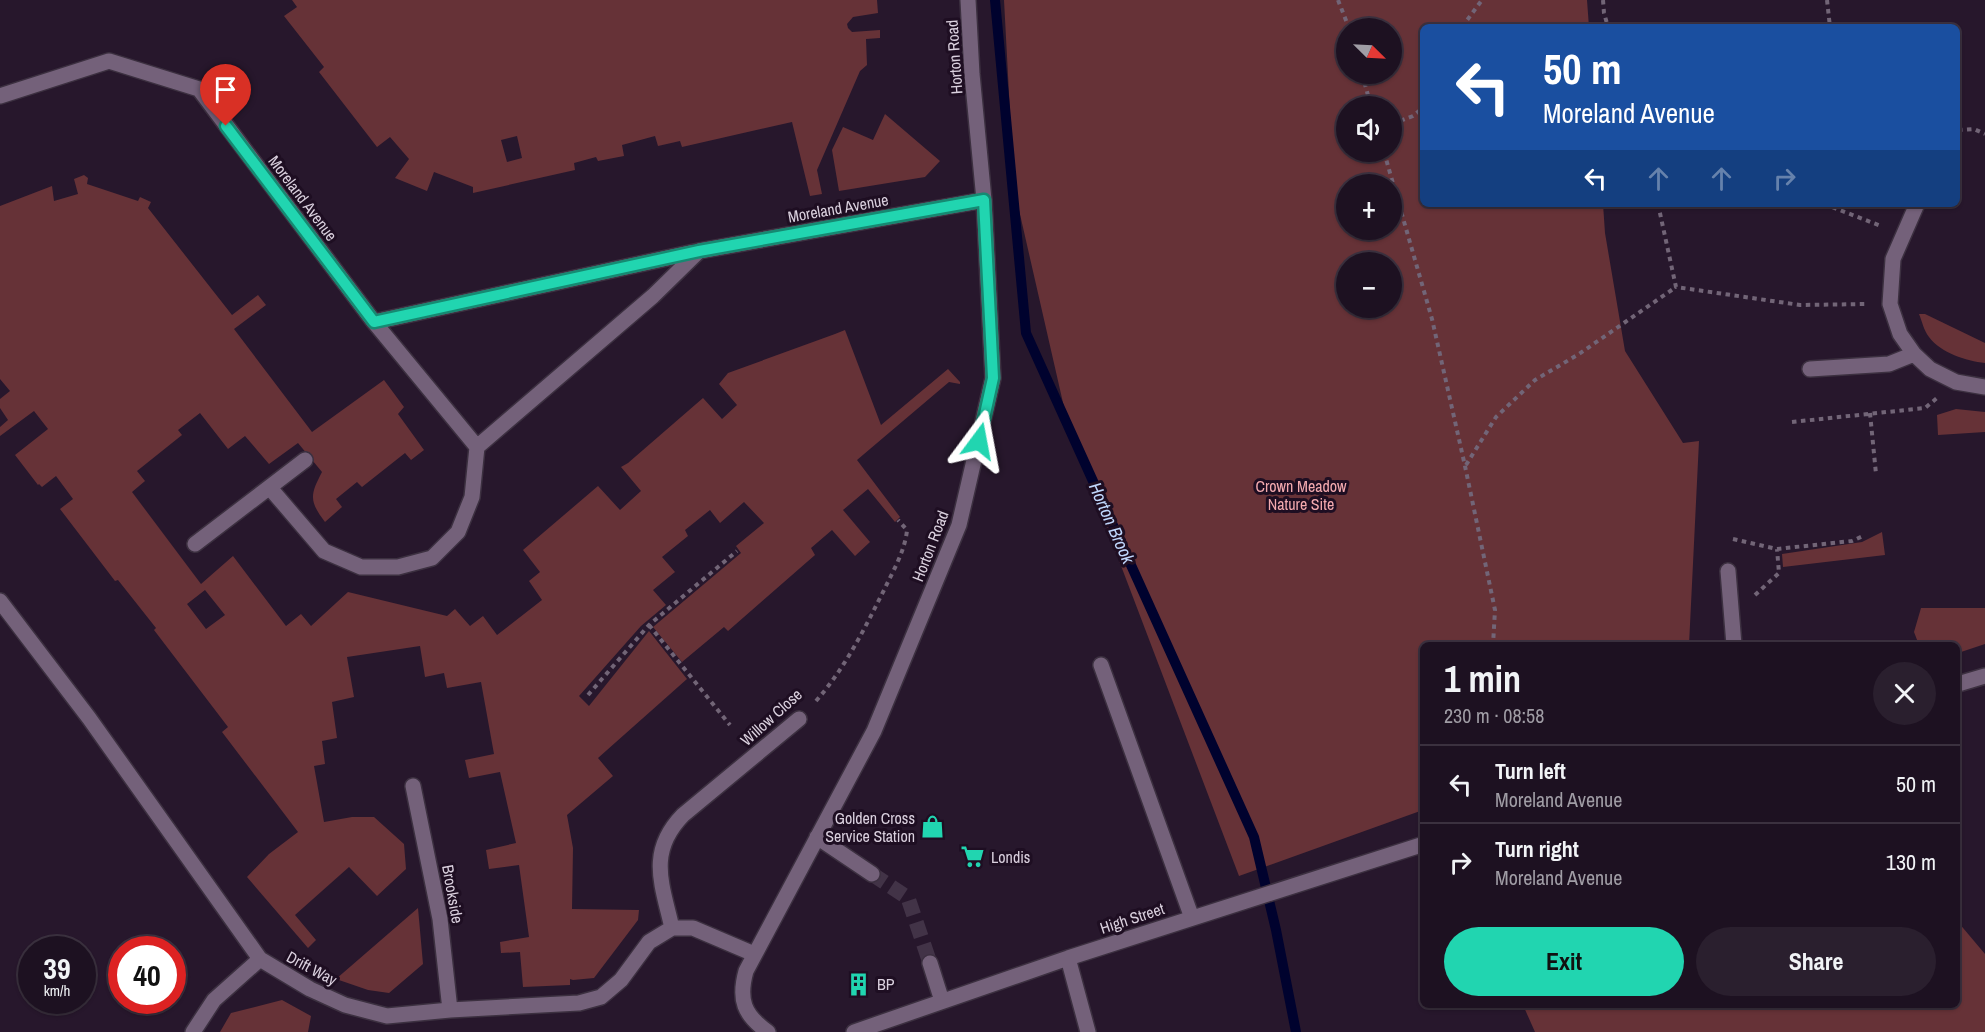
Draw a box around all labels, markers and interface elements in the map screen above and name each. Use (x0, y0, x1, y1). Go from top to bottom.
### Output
north arrow (1336, 18, 1402, 84)
map controls (1336, 18, 1402, 318)
street label: Horton Road (940, 19, 968, 95)
text: 50 m (1543, 41, 1622, 97)
icon: left (1444, 48, 1522, 126)
pin (200, 64, 251, 126)
icon: arrive (209, 73, 242, 106)
text: Moreland Avenue (1543, 95, 1715, 131)
button: sound (1336, 96, 1402, 162)
street label: Moreland Avenue (264, 151, 342, 245)
icon: left (1579, 162, 1612, 195)
icon: ahead (1642, 162, 1675, 195)
icon: ahead (1705, 162, 1738, 195)
icon: right (1768, 162, 1801, 195)
button: + (1336, 174, 1402, 240)
street label: Moreland Avenue (786, 188, 890, 228)
button: − (1336, 252, 1402, 318)
position arrow (947, 409, 1011, 473)
park label: Crown Meadow Nature Site (1255, 475, 1347, 515)
water label: Horton Brook (1083, 478, 1141, 568)
street label: Horton Road (906, 507, 954, 585)
text: 1 min (1444, 655, 1521, 703)
button: close (1873, 662, 1936, 725)
street label: Willow Close (735, 683, 807, 751)
text: 230 m · 08:58 (1444, 702, 1544, 729)
text: Turn left (1495, 756, 1566, 786)
icon: left (1444, 768, 1477, 801)
text: 50 m (1896, 769, 1936, 799)
text: Moreland Avenue (1495, 786, 1622, 813)
place label: Golden Cross Service Station (825, 807, 915, 847)
shop icon: Golden Cross Service Station (920, 814, 946, 840)
text: Turn right (1495, 834, 1579, 864)
supermarket icon: Londis (960, 844, 986, 870)
place label: Londis (991, 846, 1030, 868)
icon: right (1444, 846, 1477, 879)
text: 130 m (1886, 847, 1936, 877)
street label: Brookside (437, 863, 469, 925)
text: Moreland Avenue (1495, 864, 1622, 891)
street label: High Street (1097, 897, 1167, 939)
button: Exit (1444, 927, 1684, 996)
button: Share (1696, 927, 1936, 996)
speed limit sign: 40 (108, 936, 186, 1014)
street label: Drift Way (283, 946, 341, 991)
text: 39 (43, 948, 71, 988)
building icon: BP (846, 971, 872, 997)
place label: BP (877, 973, 895, 995)
text: km/h (44, 980, 70, 1001)

